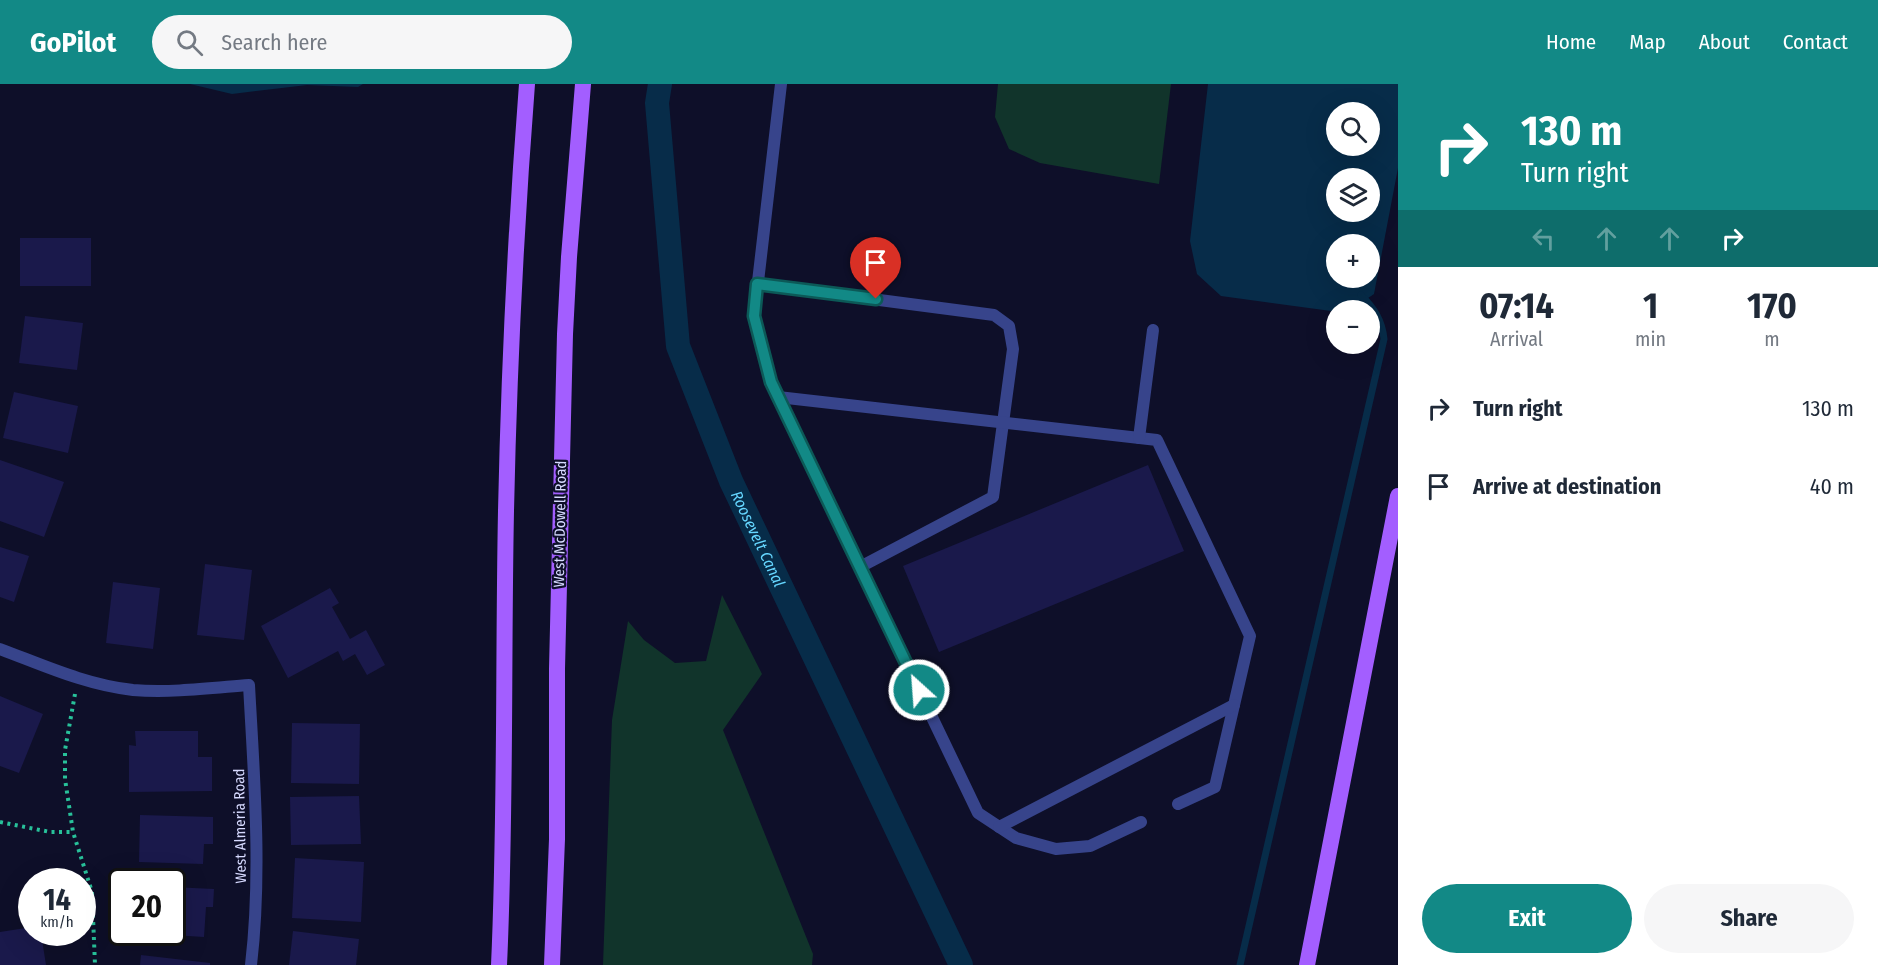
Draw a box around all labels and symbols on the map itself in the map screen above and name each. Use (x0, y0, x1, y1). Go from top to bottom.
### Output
pin (850, 237, 901, 299)
street label: West McDowell Road (550, 460, 570, 588)
water label: Roosevelt Canal (727, 487, 789, 590)
position arrow (887, 658, 951, 722)
street label: West Almeria Road (230, 768, 250, 884)
speed limit sign: 20 (108, 868, 186, 946)

